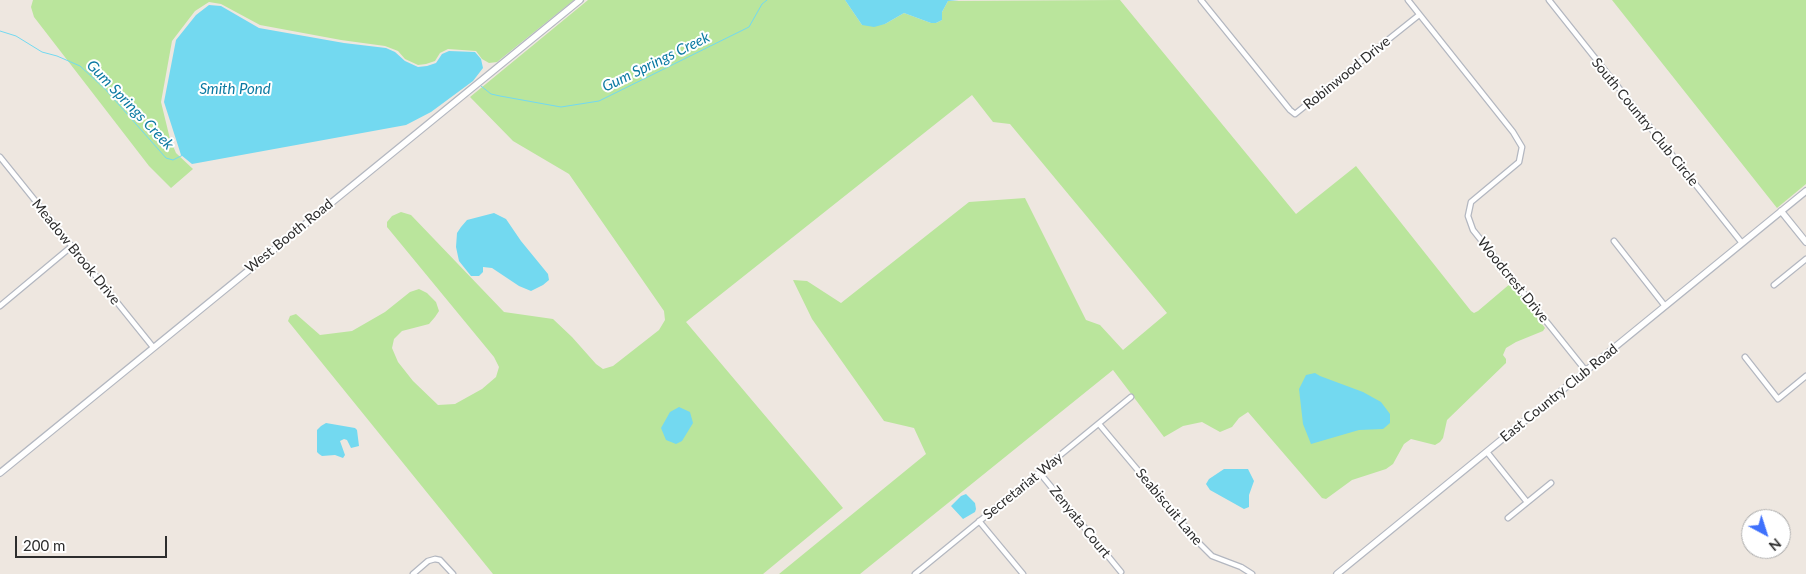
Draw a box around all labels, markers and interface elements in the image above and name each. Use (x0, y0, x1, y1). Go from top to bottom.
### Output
water label: Gum Springs Creek (599, 28, 713, 96)
street label: Robinwood Drive (1300, 33, 1394, 113)
street label: South Country Club Circle (1588, 55, 1702, 189)
water label: Gum Springs Creek (83, 56, 177, 154)
water label: Smith Pond (199, 80, 271, 98)
street label: Meadow Brook Drive (28, 196, 124, 308)
street label: West Booth Road (242, 196, 336, 276)
street label: Woodcrest Drive (1474, 234, 1552, 326)
street label: East Country Club Road (1497, 340, 1621, 446)
street label: Secretariat Way (980, 449, 1066, 523)
street label: Seabiscuit Lane (1132, 465, 1206, 549)
street label: Zenyata Court (1046, 483, 1114, 561)
north arrow (1741, 509, 1791, 559)
scale bar (18, 526, 170, 558)
text: N (1766, 535, 1785, 555)
text: 200 m (23, 536, 65, 554)

